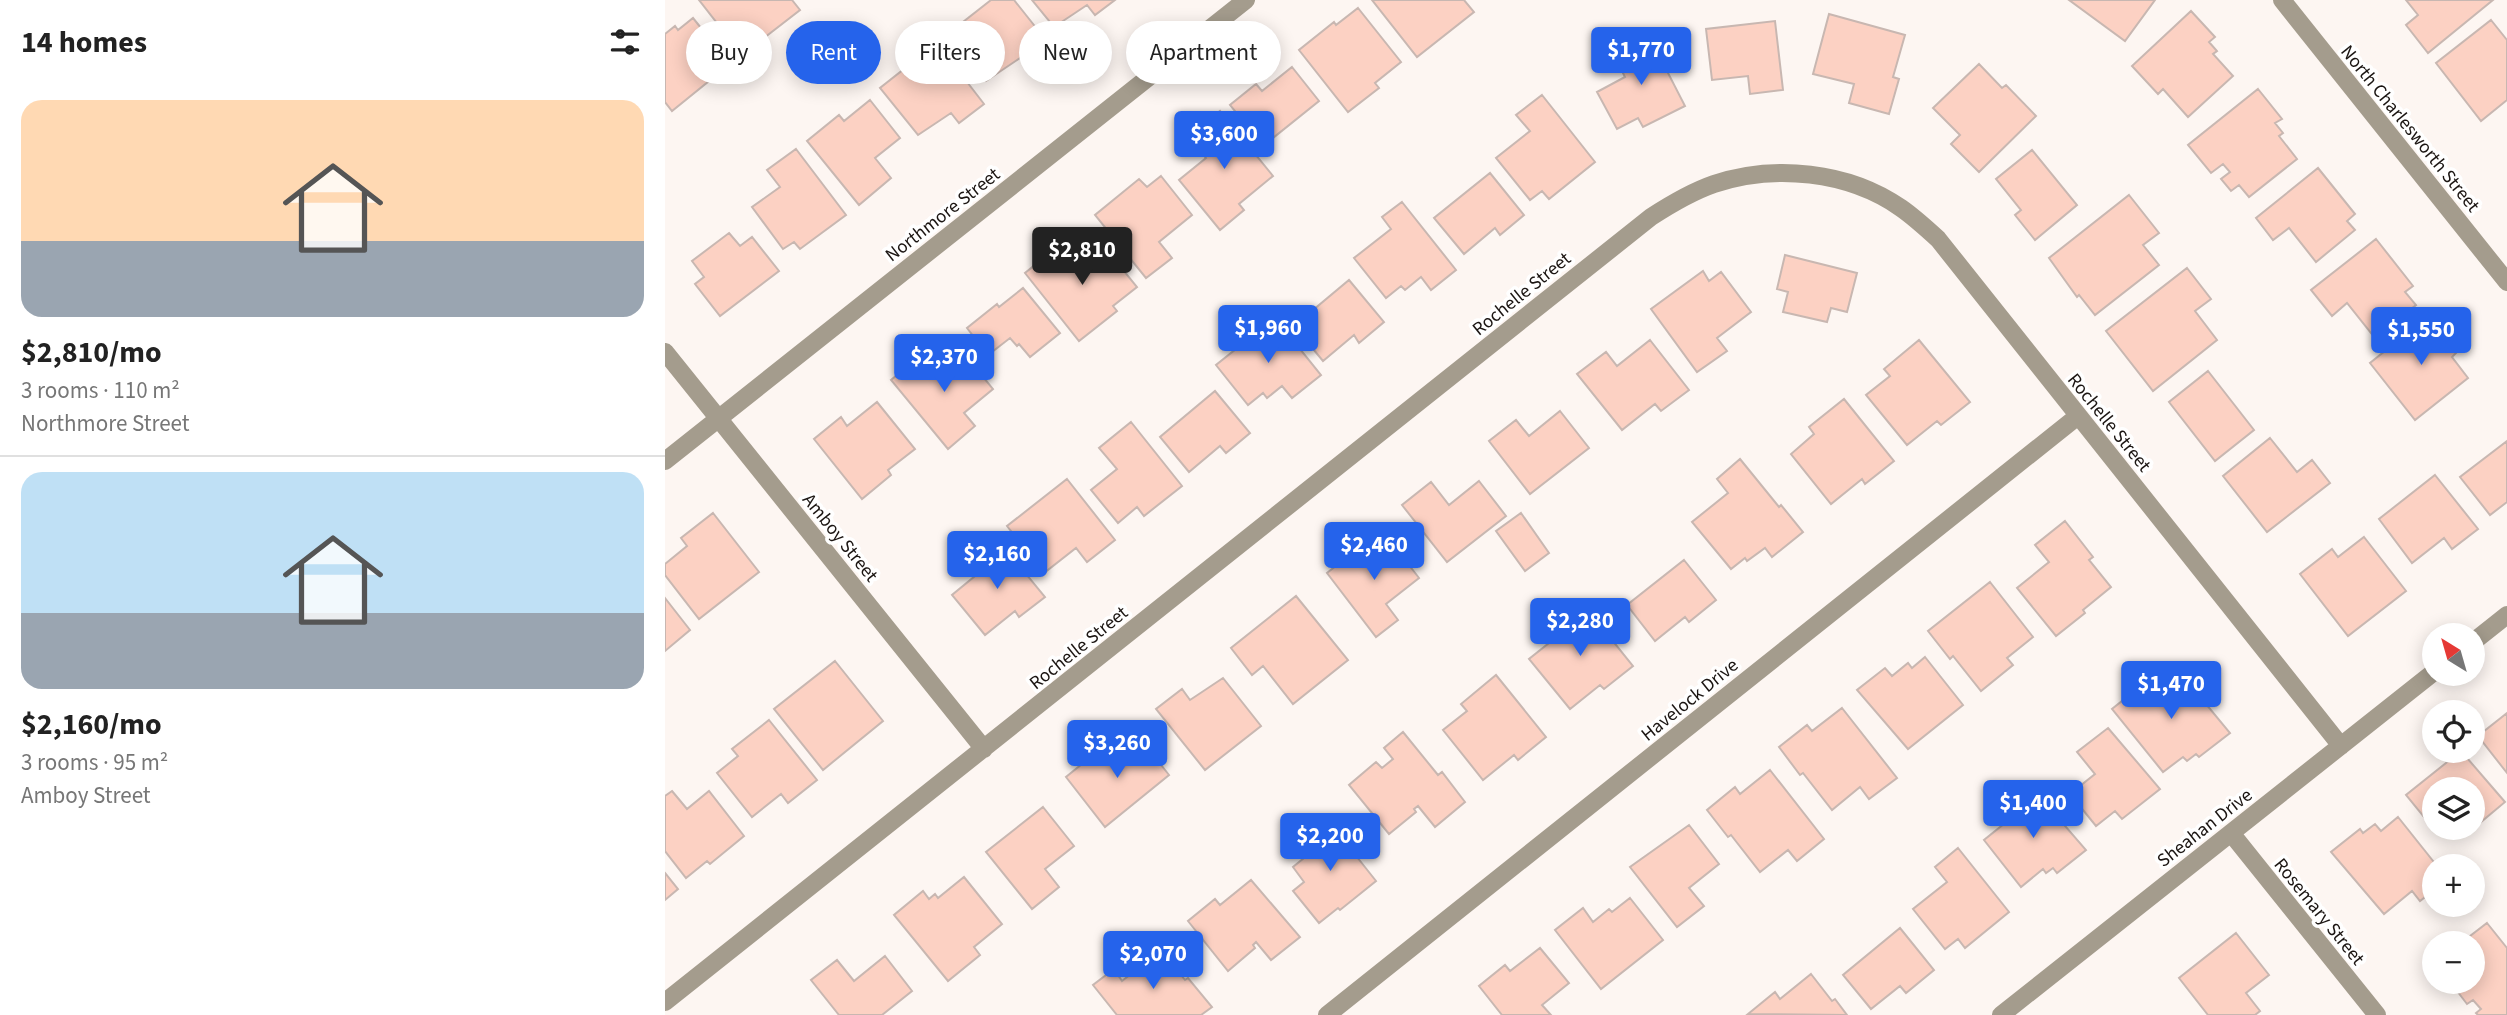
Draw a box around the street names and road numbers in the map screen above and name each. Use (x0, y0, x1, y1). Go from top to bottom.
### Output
street label: North Charlesworth Street (2334, 40, 2486, 219)
street label: Northmore Street (880, 161, 1007, 269)
street label: Rochelle Street (1467, 246, 1577, 342)
street label: Rochelle Street (2061, 368, 2157, 478)
street label: Amboy Street (796, 488, 884, 588)
street label: Rochelle Street (1024, 600, 1134, 696)
street label: Havelock Drive (1635, 652, 1744, 748)
street label: Sheahan Drive (2151, 782, 2258, 874)
street label: Rosemary Street (2267, 853, 2371, 972)

